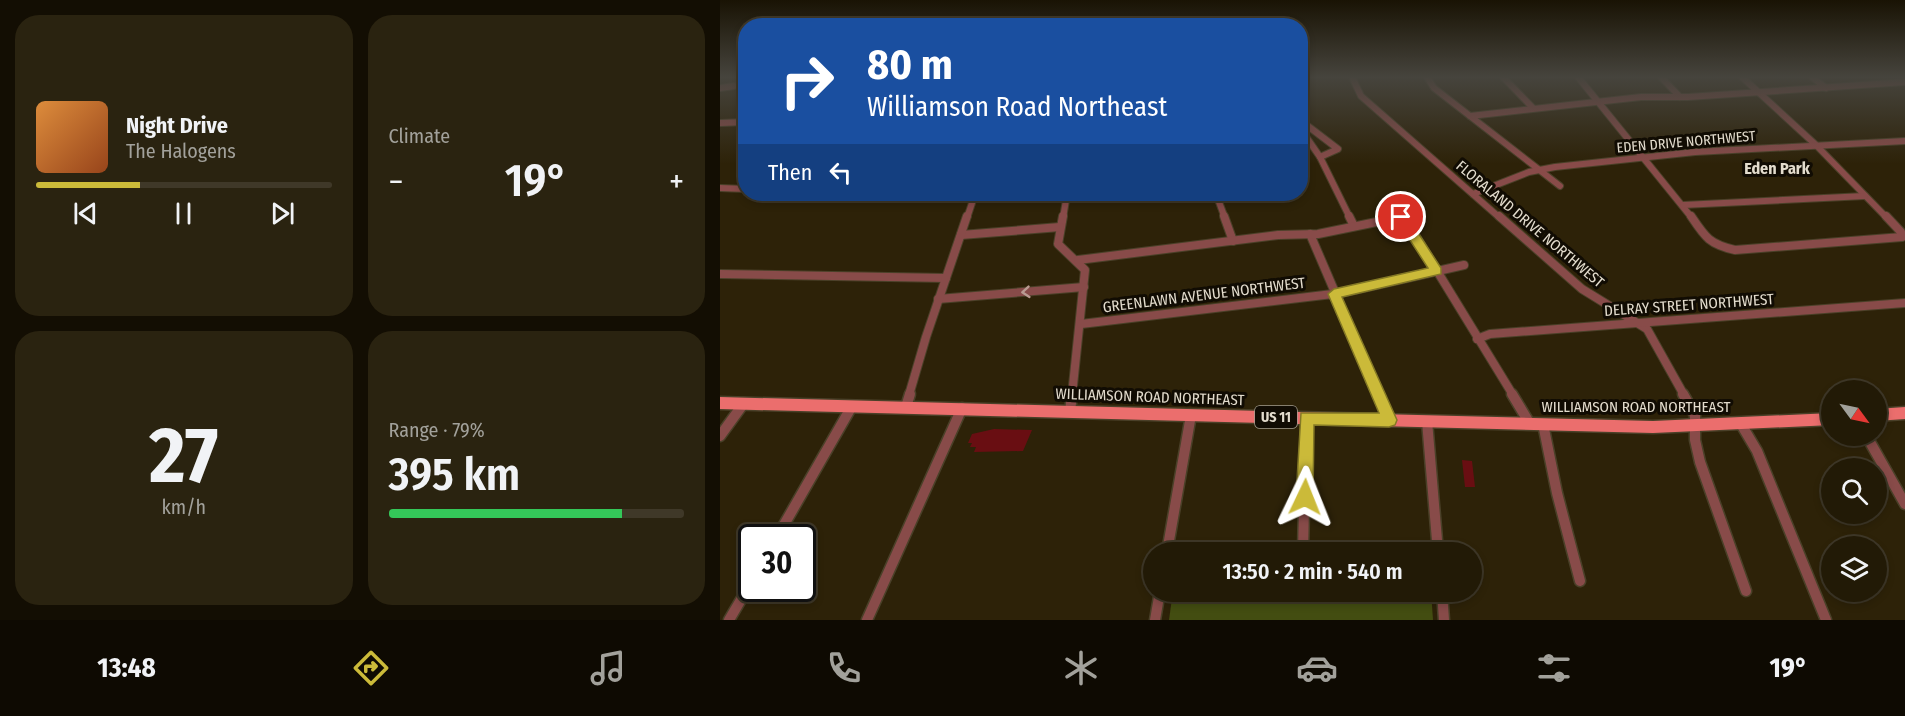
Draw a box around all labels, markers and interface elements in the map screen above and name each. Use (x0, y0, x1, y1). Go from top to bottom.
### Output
text: 80 m (867, 40, 953, 90)
icon: right (768, 42, 846, 120)
text: Williamson Road Northeast (867, 91, 1167, 123)
text: Night Drive (126, 112, 228, 139)
text: Climate (389, 124, 450, 148)
street label: EDEN DRIVE NORTHWEST (1616, 127, 1757, 157)
text: The Halogens (126, 139, 236, 163)
text: 19° (505, 154, 568, 208)
icon: left (824, 156, 857, 189)
street label: FLORALAND DRIVE NORTHWEST (1452, 157, 1608, 291)
text: Then (768, 159, 812, 186)
district label: Eden Park (1744, 159, 1811, 178)
text: − (389, 162, 403, 202)
text: + (669, 162, 684, 202)
pin (1375, 191, 1426, 242)
icon: previous (69, 197, 102, 230)
icon: pause (167, 197, 200, 230)
icon: next (266, 197, 299, 230)
icon: arrive (1384, 200, 1417, 233)
street label: GREENLAWN AVENUE NORTHWEST (1102, 274, 1306, 316)
one-way arrow (1021, 285, 1030, 298)
street label: DELRAY STREET NORTHWEST (1604, 290, 1775, 320)
north arrow (1821, 380, 1887, 446)
map controls (1821, 380, 1887, 602)
street label: WILLIAMSON ROAD NORTHEAST (1055, 385, 1245, 409)
street label: WILLIAMSON ROAD NORTHEAST (1541, 398, 1731, 416)
road number: US 11 (1255, 406, 1297, 428)
text: 27 (149, 409, 218, 503)
text: Range · 79% (389, 418, 485, 442)
text: 395 km (389, 448, 520, 502)
button: search (1821, 458, 1887, 524)
position arrow (1273, 465, 1337, 529)
text: km/h (161, 495, 206, 519)
speed limit sign: 30 (738, 524, 816, 602)
button: layers (1821, 536, 1887, 602)
text: 13:50 · 2 min · 540 m (1222, 558, 1403, 585)
icon: directions (350, 647, 392, 689)
icon: music (587, 647, 629, 689)
icon: phone (823, 647, 865, 689)
icon: climate (1060, 647, 1102, 689)
icon: car (1296, 647, 1338, 689)
icon: filters (1533, 647, 1575, 689)
text: 13:48 (97, 652, 156, 684)
text: 19° (1770, 652, 1808, 684)

